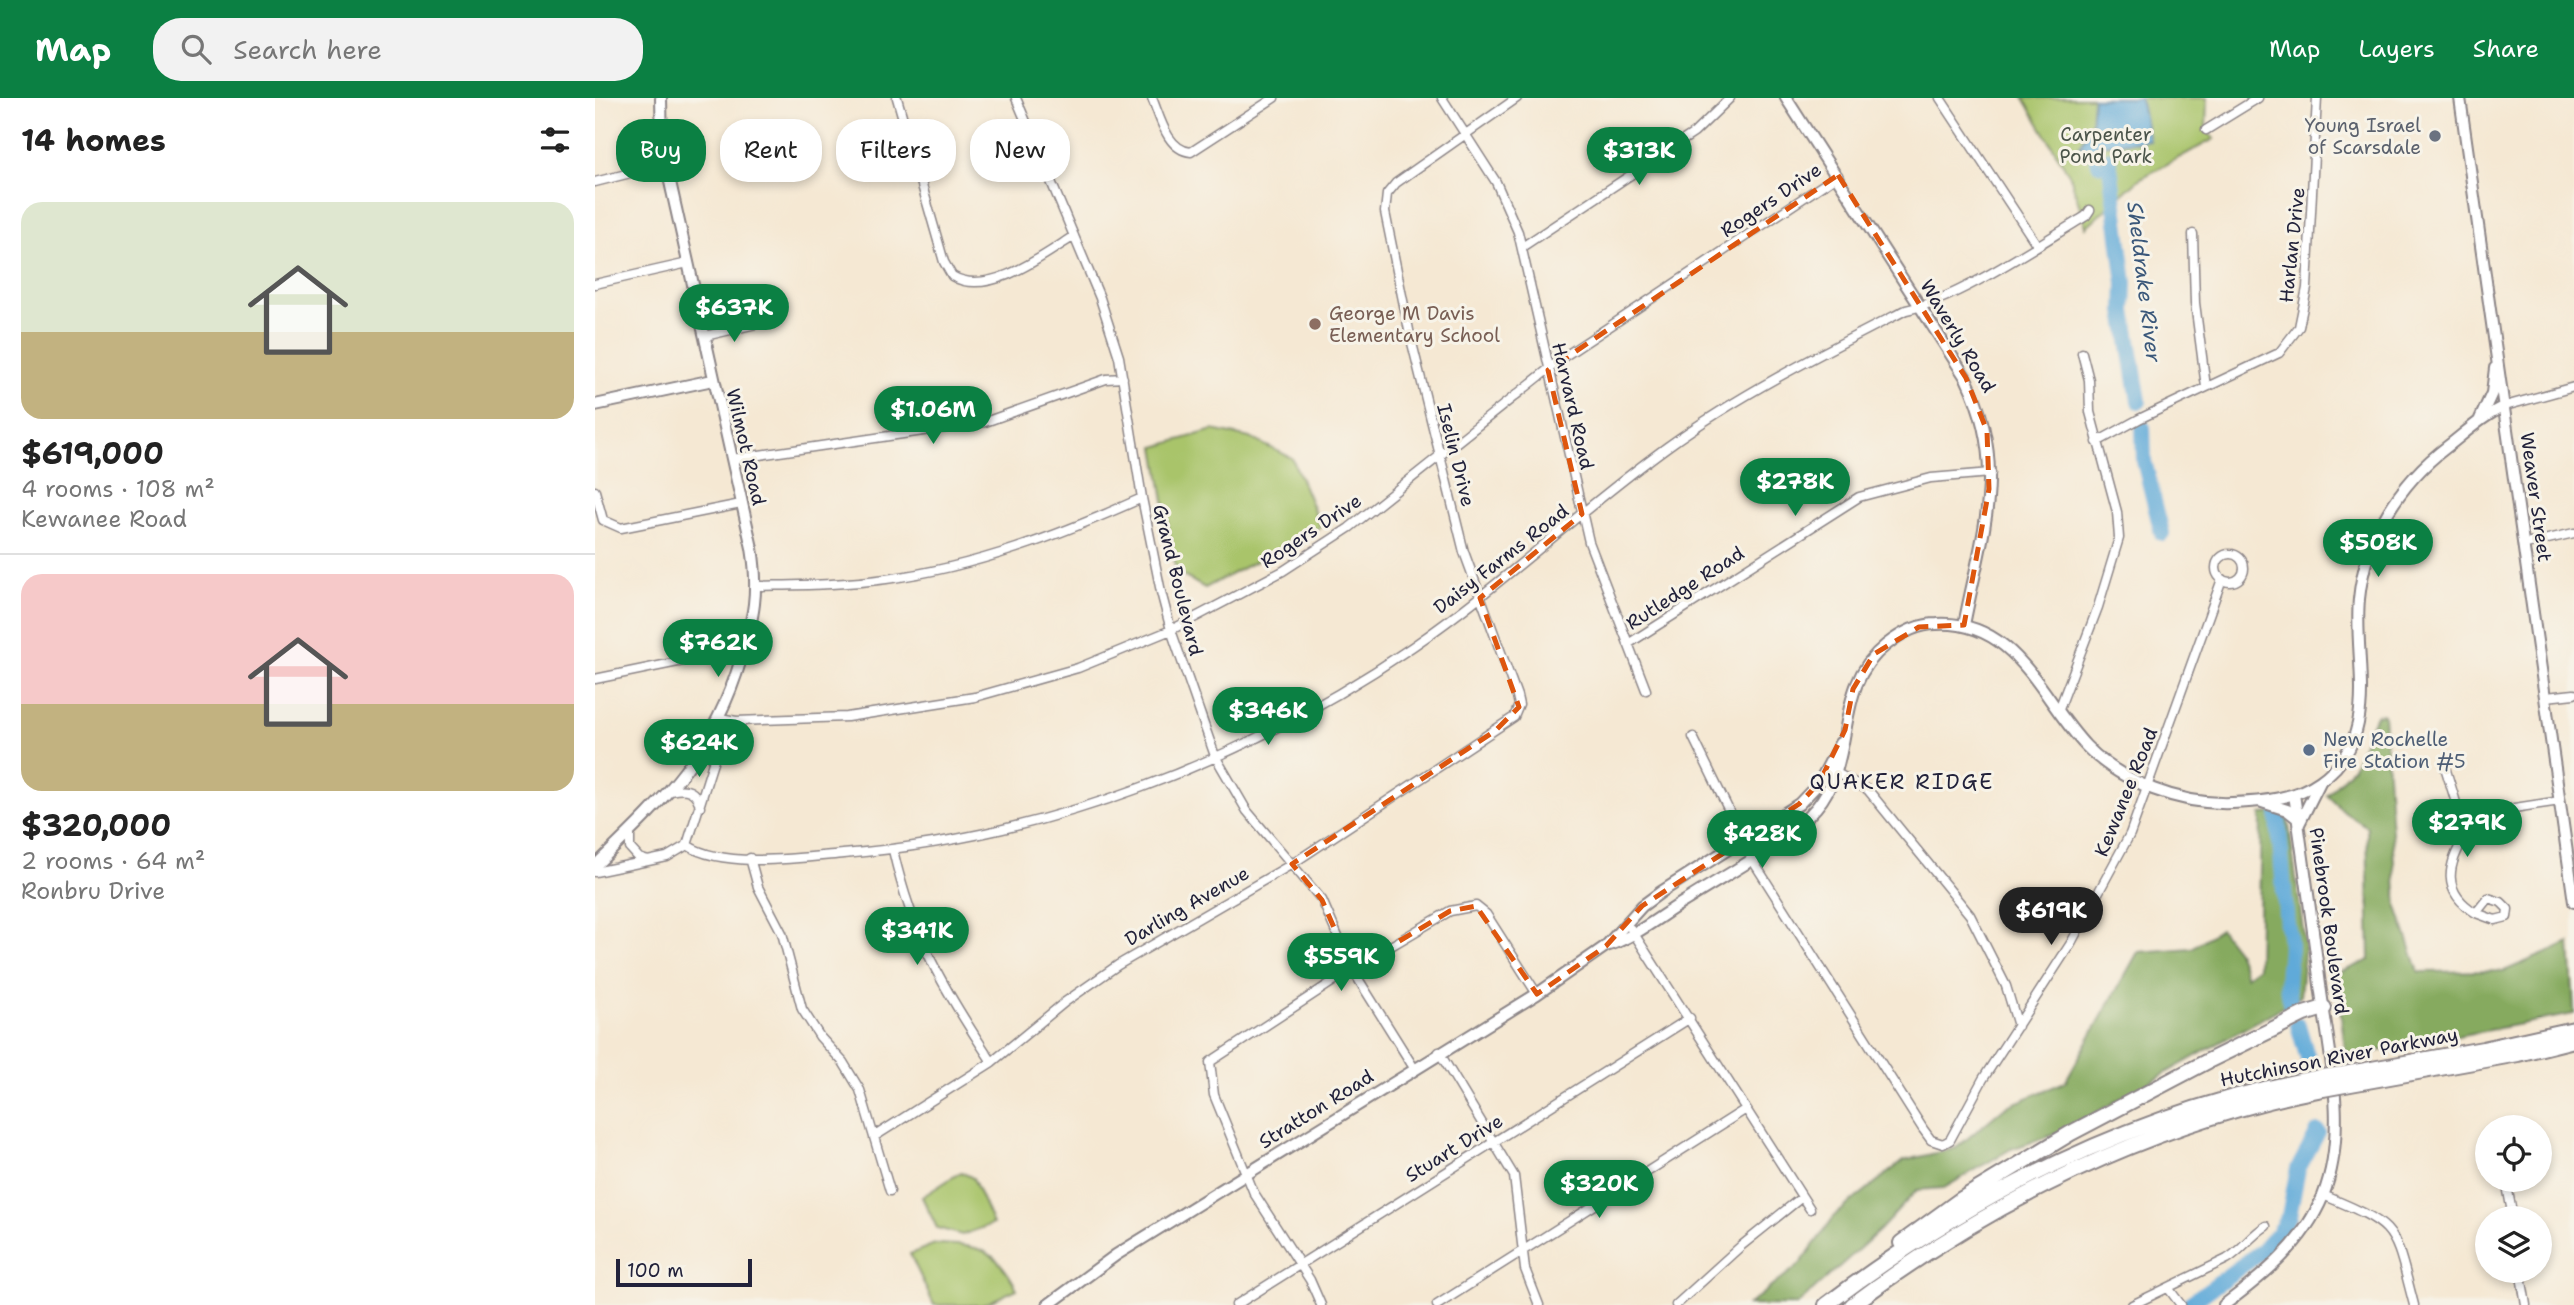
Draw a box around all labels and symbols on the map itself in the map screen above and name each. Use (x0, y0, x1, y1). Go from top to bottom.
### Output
place label: Young Israel of Scarsdale (2305, 113, 2421, 160)
park label: Carpenter Pond Park (2060, 122, 2152, 169)
pin: $313K (1590, 127, 1688, 187)
marker: Young Israel of Scarsdale (2427, 128, 2443, 144)
street label: Rogers Drive (1716, 157, 1826, 243)
street label: Harlan Drive (2274, 186, 2310, 304)
water label: Sheldrake River (2120, 200, 2168, 365)
street label: Waverly Road (1914, 275, 2002, 397)
pin: $637K (685, 285, 783, 344)
place label: George M Davis Elementary School (1329, 301, 1500, 348)
marker: George M Davis Elementary School (1307, 316, 1323, 332)
street label: Harvard Road (1546, 340, 1600, 472)
street label: Wilmot Road (720, 386, 772, 508)
pin: $1.06M (876, 386, 990, 446)
street label: Iselin Drive (1431, 401, 1481, 509)
street label: Weaver Street (2515, 431, 2557, 563)
pin: $278K (1746, 458, 1844, 518)
street label: Rogers Drive (1256, 488, 1366, 574)
street label: Daisy Farms Road (1428, 498, 1574, 620)
street label: Grand Boulevard (1147, 502, 1209, 658)
pin: $508K (2329, 519, 2427, 579)
street label: Rutledge Road (1621, 540, 1749, 636)
pin: $762K (669, 620, 767, 679)
pin: $346K (1219, 688, 1317, 747)
pin: $624K (650, 720, 748, 779)
street label: Kewanee Road (2089, 724, 2163, 860)
place label: New Rochelle Fire Station #5 (2323, 727, 2466, 774)
marker: New Rochelle Fire Station #5 (2301, 742, 2317, 758)
district label: QUAKER RIDGE (1810, 768, 1994, 796)
pin: $279K (2418, 800, 2516, 859)
pin: $428K (1713, 810, 1811, 870)
street label: Pinebrook Boulevard (2303, 826, 2355, 1016)
street label: Darling Avenue (1120, 860, 1254, 952)
pin: $619K (2002, 888, 2100, 947)
pin: $341K (868, 908, 966, 967)
pin: $559K (1292, 934, 1390, 993)
street label: Hutchinson River Parkway (2218, 1022, 2460, 1092)
street label: Stratton Road (1254, 1064, 1378, 1154)
street label: Stuart Drive (1401, 1108, 1507, 1188)
pin: $320K (1550, 1160, 1648, 1220)
scale bar (616, 1256, 753, 1288)

